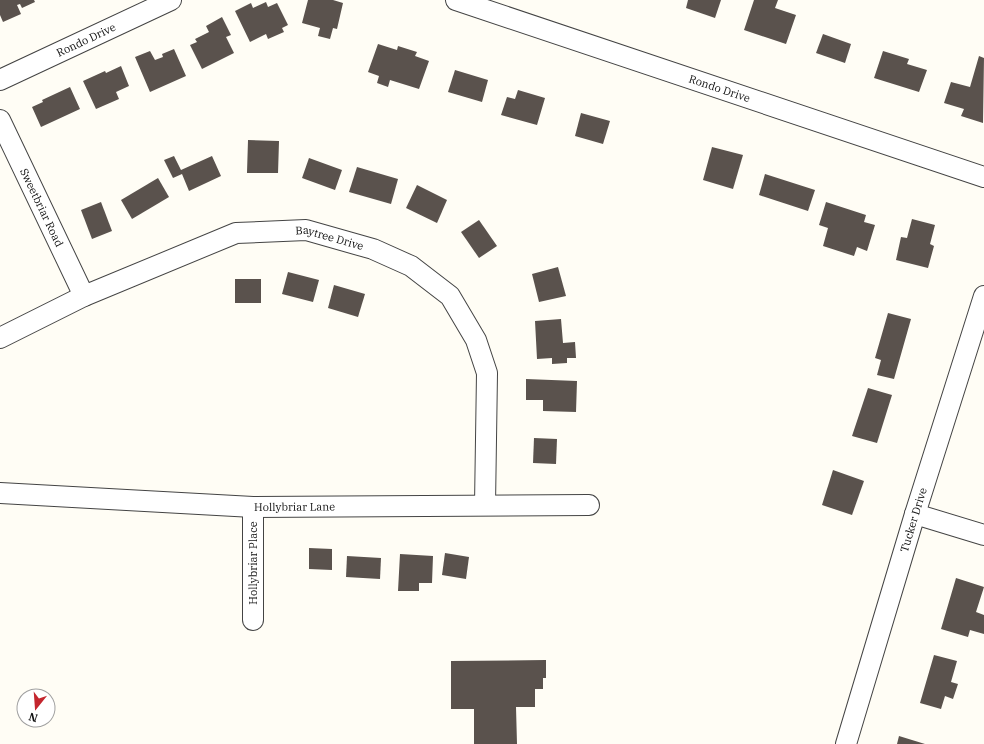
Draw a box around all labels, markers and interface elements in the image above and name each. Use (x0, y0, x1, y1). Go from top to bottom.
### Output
street label: Rondo Drive (54, 20, 118, 60)
street label: Rondo Drive (687, 72, 752, 105)
street label: Sweetbriar Road (17, 166, 67, 249)
street label: Baytree Drive (295, 223, 365, 253)
street label: Tucker Drive (897, 486, 930, 554)
street label: Hollybriar Lane (254, 500, 335, 514)
street label: Hollybriar Place (246, 521, 260, 605)
north arrow (16, 688, 56, 728)
text: N (27, 710, 39, 726)

